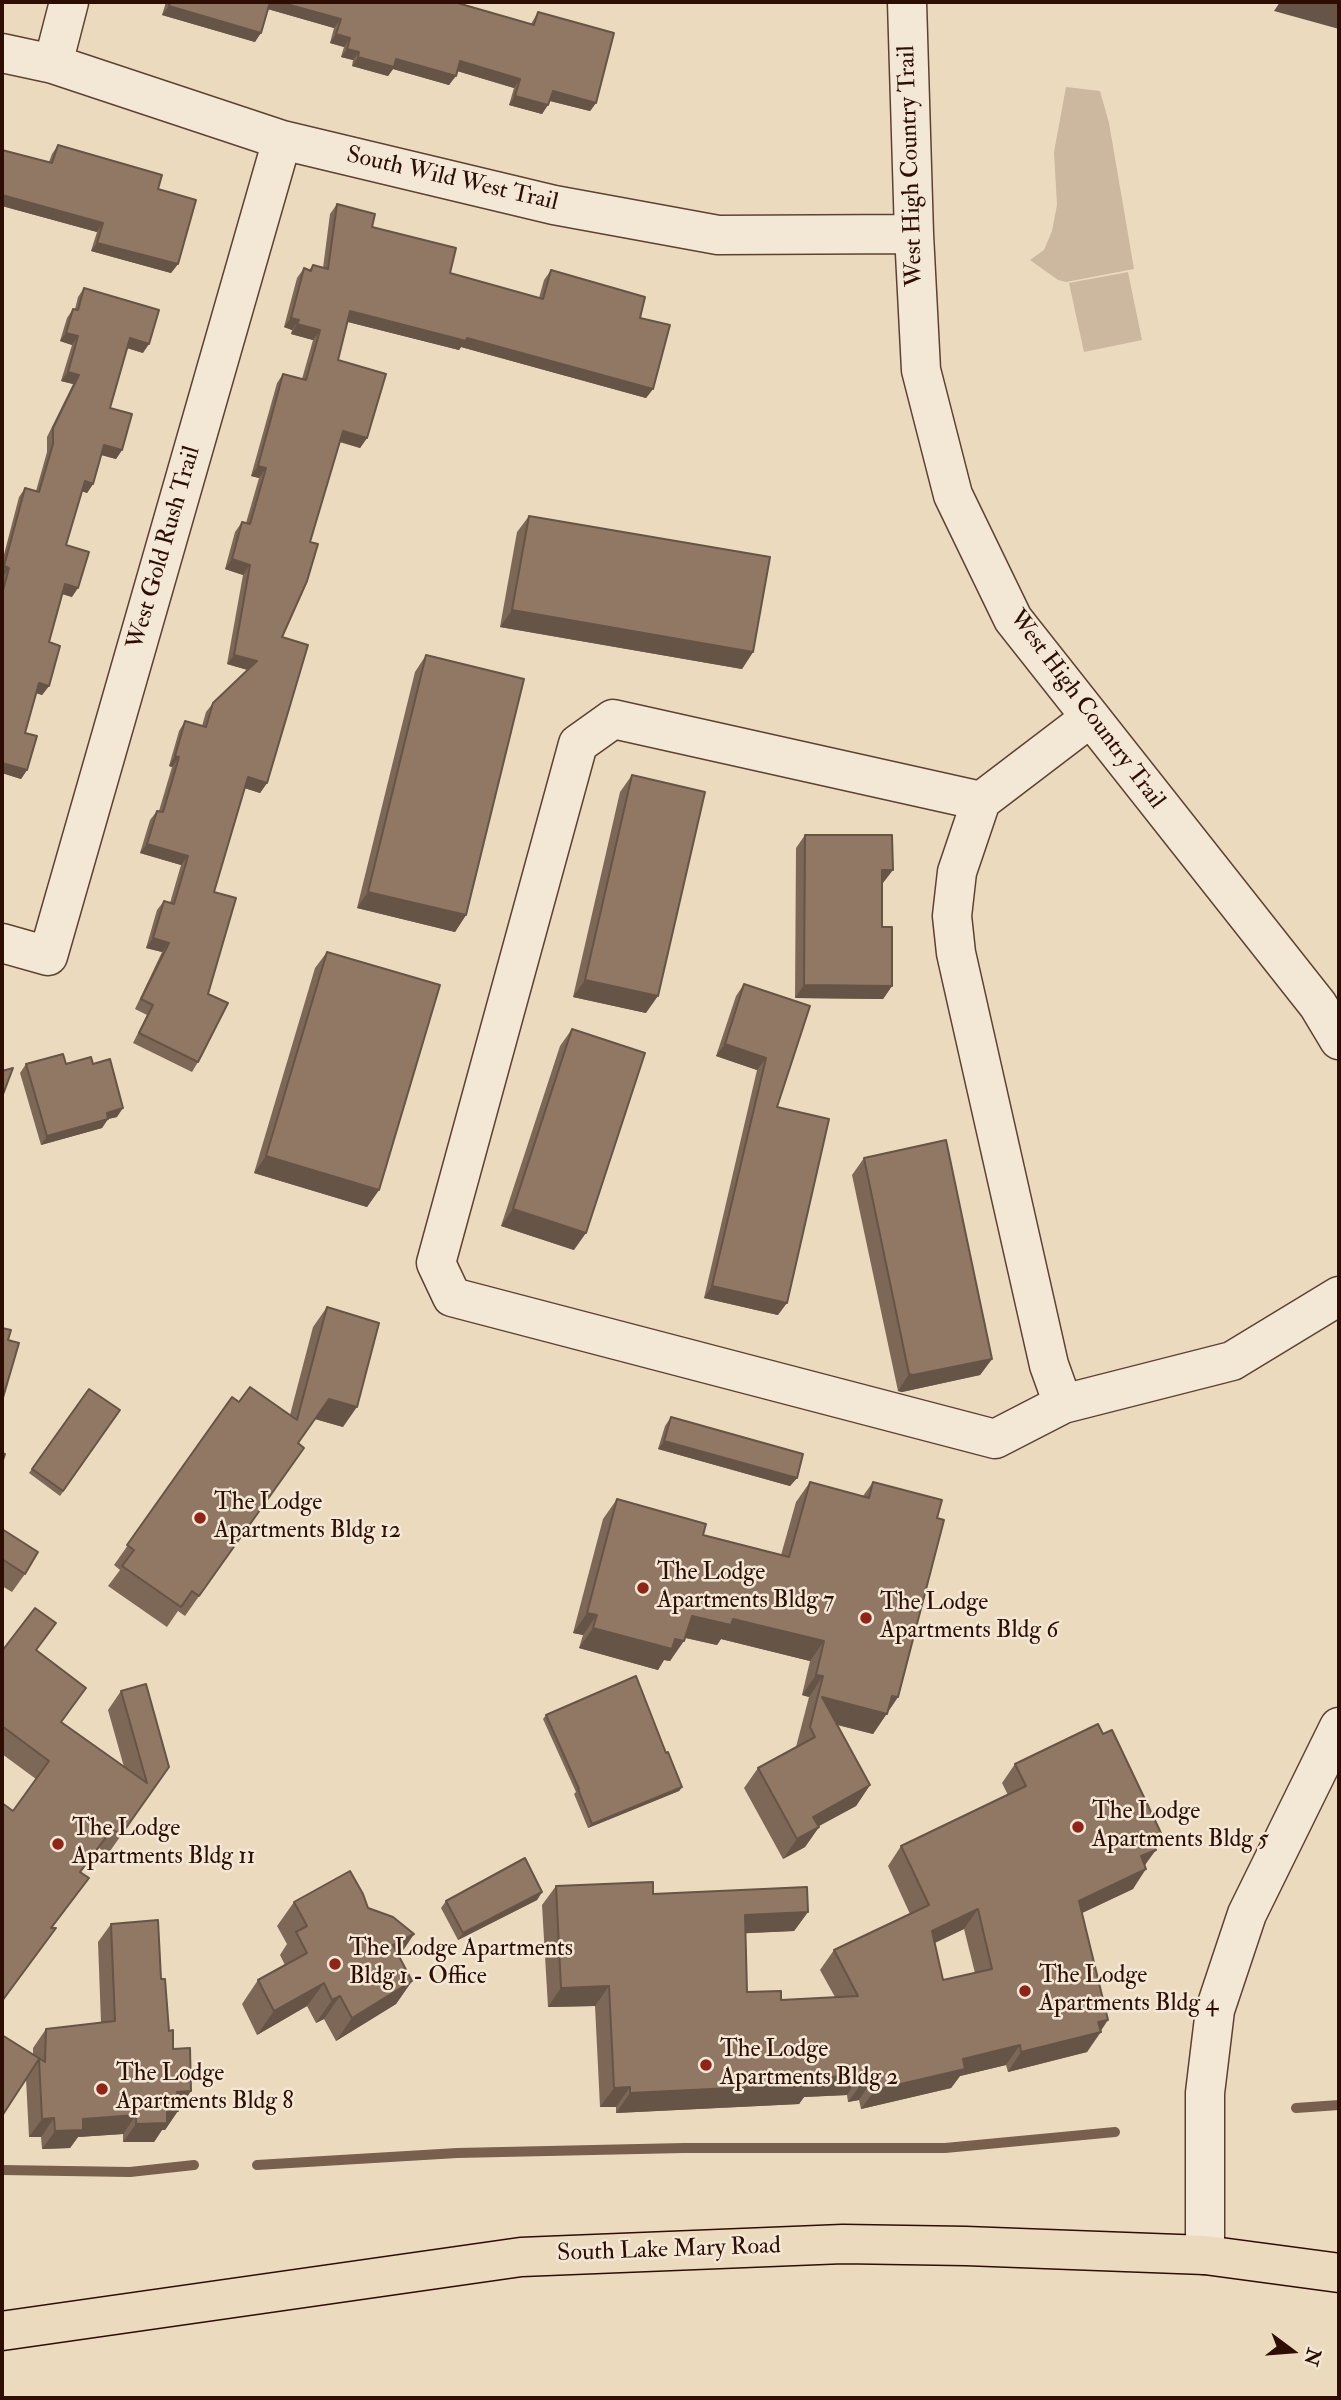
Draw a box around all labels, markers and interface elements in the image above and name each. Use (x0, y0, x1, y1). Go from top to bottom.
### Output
street label: West High Country Trail (893, 45, 931, 287)
street label: South Wild West Trail (343, 142, 561, 218)
street label: West Gold Rush Trail (122, 443, 208, 653)
street label: West High Country Trail (1002, 605, 1170, 815)
place label: The Lodge Apartments Bldg 12 (214, 1490, 401, 1546)
marker: The Lodge Apartments Bldg 12 (192, 1510, 208, 1526)
place label: The Lodge Apartments Bldg 7 (657, 1560, 834, 1616)
marker: The Lodge Apartments Bldg 7 (635, 1580, 651, 1596)
place label: The Lodge Apartments Bldg 6 (880, 1590, 1058, 1646)
marker: The Lodge Apartments Bldg 6 (858, 1610, 874, 1626)
place label: The Lodge Apartments Bldg 5 (1092, 1799, 1269, 1855)
place label: The Lodge Apartments Bldg 11 (72, 1816, 255, 1872)
marker: The Lodge Apartments Bldg 5 (1070, 1819, 1086, 1835)
marker: The Lodge Apartments Bldg 11 (50, 1836, 66, 1852)
place label: The Lodge Apartments Bldg 1 - Office (349, 1936, 573, 1992)
marker: The Lodge Apartments Bldg 1 - Office (327, 1956, 343, 1972)
place label: The Lodge Apartments Bldg 4 (1039, 1963, 1218, 2019)
marker: The Lodge Apartments Bldg 4 (1017, 1983, 1033, 1999)
place label: The Lodge Apartments Bldg 2 (720, 2037, 898, 2093)
marker: The Lodge Apartments Bldg 2 (698, 2057, 714, 2073)
place label: The Lodge Apartments Bldg 8 (116, 2061, 293, 2117)
marker: The Lodge Apartments Bldg 8 (94, 2081, 110, 2097)
street label: South Lake Mary Road (557, 2233, 781, 2269)
north arrow (1257, 2316, 1327, 2386)
text: N (1298, 2345, 1326, 2368)

